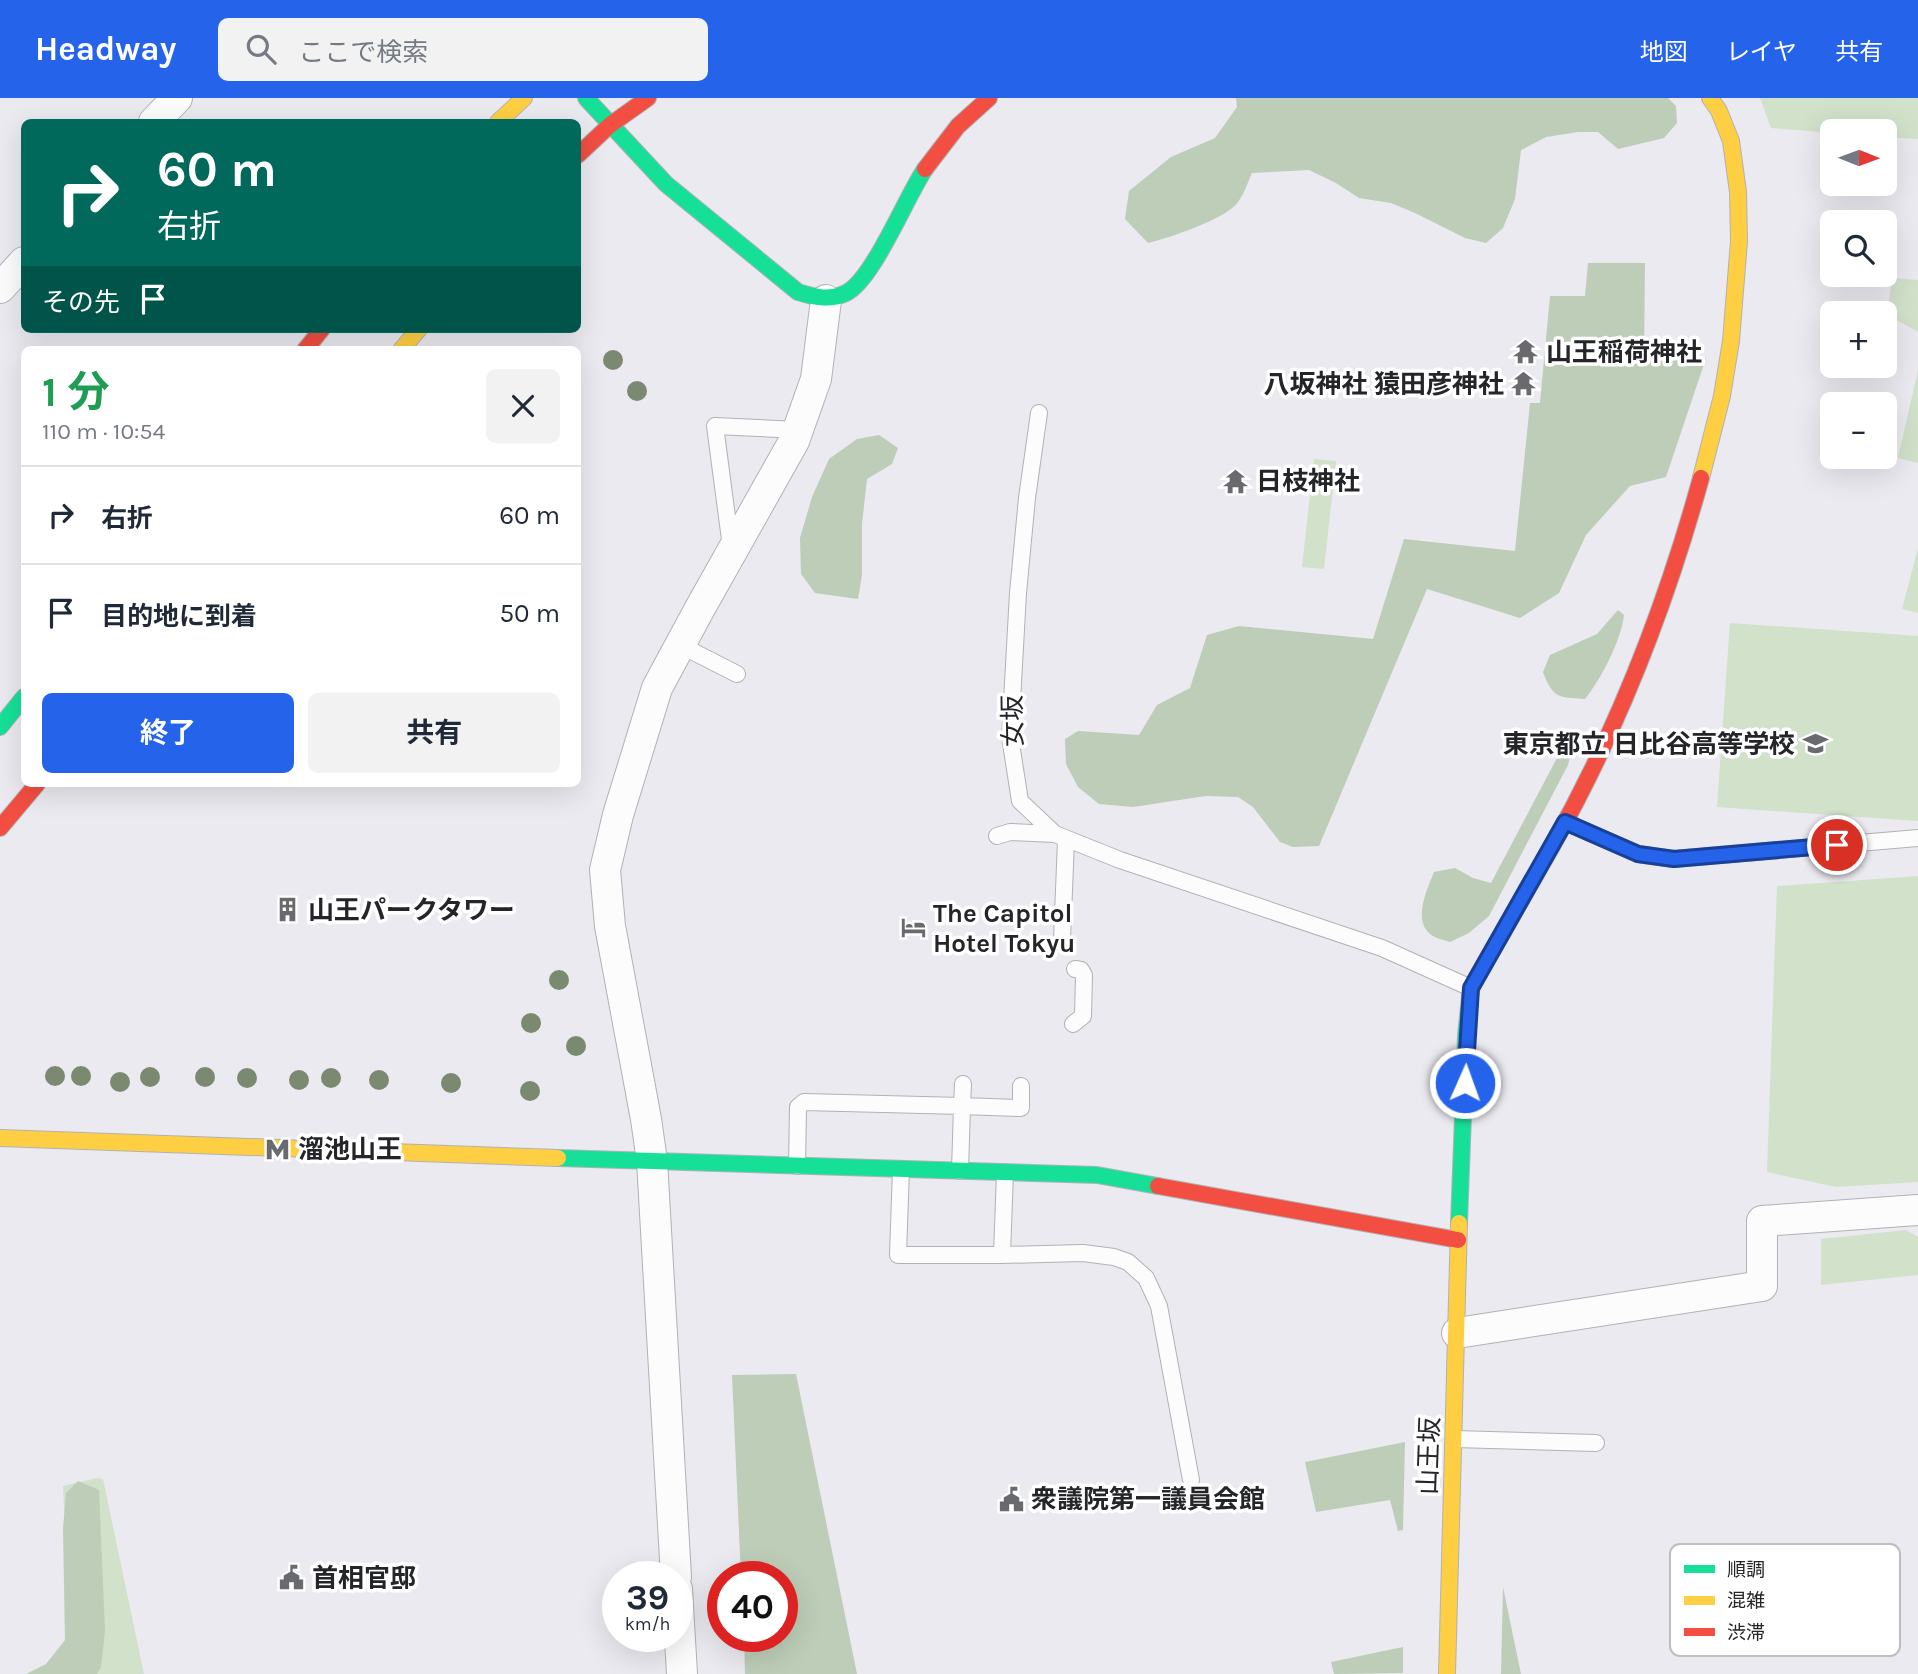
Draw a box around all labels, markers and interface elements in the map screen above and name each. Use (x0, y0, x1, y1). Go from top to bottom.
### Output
search box (218, 18, 708, 81)
text: Headway (35, 30, 176, 68)
icon: search (242, 30, 280, 68)
text: ここで検索 (298, 37, 428, 68)
text: 地図 (1640, 38, 1688, 66)
text: レイヤ (1726, 38, 1797, 66)
text: 共有 (1835, 38, 1883, 66)
north arrow (1820, 119, 1897, 196)
map controls (1820, 119, 1897, 469)
text: 60 m (157, 141, 277, 198)
icon: right (42, 147, 133, 238)
text: 右折 (157, 208, 221, 245)
button: search (1820, 210, 1897, 287)
icon: arrive (134, 280, 172, 318)
text: その先 (42, 287, 120, 318)
button: + (1820, 301, 1897, 378)
place label: 山王稲荷神社 (1546, 337, 1702, 368)
temple icon: 山王稲荷神社 (1512, 338, 1540, 366)
text: 1 分 (42, 367, 110, 417)
button: close (486, 369, 560, 443)
place label: 八坂神社 猿田彦神社 (1263, 369, 1504, 400)
temple icon: 八坂神社 猿田彦神社 (1510, 370, 1538, 398)
button: − (1820, 392, 1897, 469)
text: 110 m · 10:54 (42, 418, 165, 445)
place label: 日枝神社 (1256, 466, 1360, 497)
temple icon: 日枝神社 (1222, 467, 1250, 495)
icon: right (42, 496, 80, 534)
text: 60 m (499, 500, 560, 531)
text: 右折 (101, 503, 153, 534)
icon: arrive (42, 594, 80, 632)
text: 50 m (499, 598, 560, 629)
text: 目的地に到着 (101, 601, 257, 632)
button: 終了 (42, 693, 294, 773)
button: 共有 (308, 693, 560, 773)
street label: 女坂 (997, 695, 1029, 747)
place label: 東京都立 日比谷高等学校 (1502, 729, 1795, 760)
school or university icon: 東京都立 日比谷高等学校 (1801, 730, 1829, 758)
pin (1807, 815, 1867, 875)
icon: arrive (1818, 826, 1856, 864)
place label: 山王パークタワー (308, 895, 515, 926)
building icon: 山王パークタワー (274, 896, 302, 924)
place label: The Capitol Hotel Tokyu (933, 898, 1075, 959)
hotel icon: The Capitol Hotel Tokyu (899, 914, 927, 942)
position arrow (1428, 1046, 1502, 1120)
place label: 溜池山王 (298, 1134, 402, 1165)
metro station icon: 溜池山王 (264, 1135, 292, 1163)
street label: 山王坂 (1412, 1416, 1446, 1496)
place label: 衆議院第一議員会館 (1031, 1484, 1265, 1515)
public building icon: 衆議院第一議員会館 (997, 1485, 1025, 1513)
legend (1670, 1544, 1900, 1656)
text: 順調 (1727, 1559, 1765, 1581)
speed limit sign: 40 (707, 1561, 798, 1652)
place label: 首相官邸 (312, 1563, 416, 1594)
public building icon: 首相官邸 (278, 1564, 306, 1592)
text: 39 (626, 1577, 669, 1618)
text: 混雑 (1727, 1590, 1765, 1612)
text: km/h (625, 1613, 670, 1635)
text: 渋滞 (1727, 1622, 1765, 1644)

